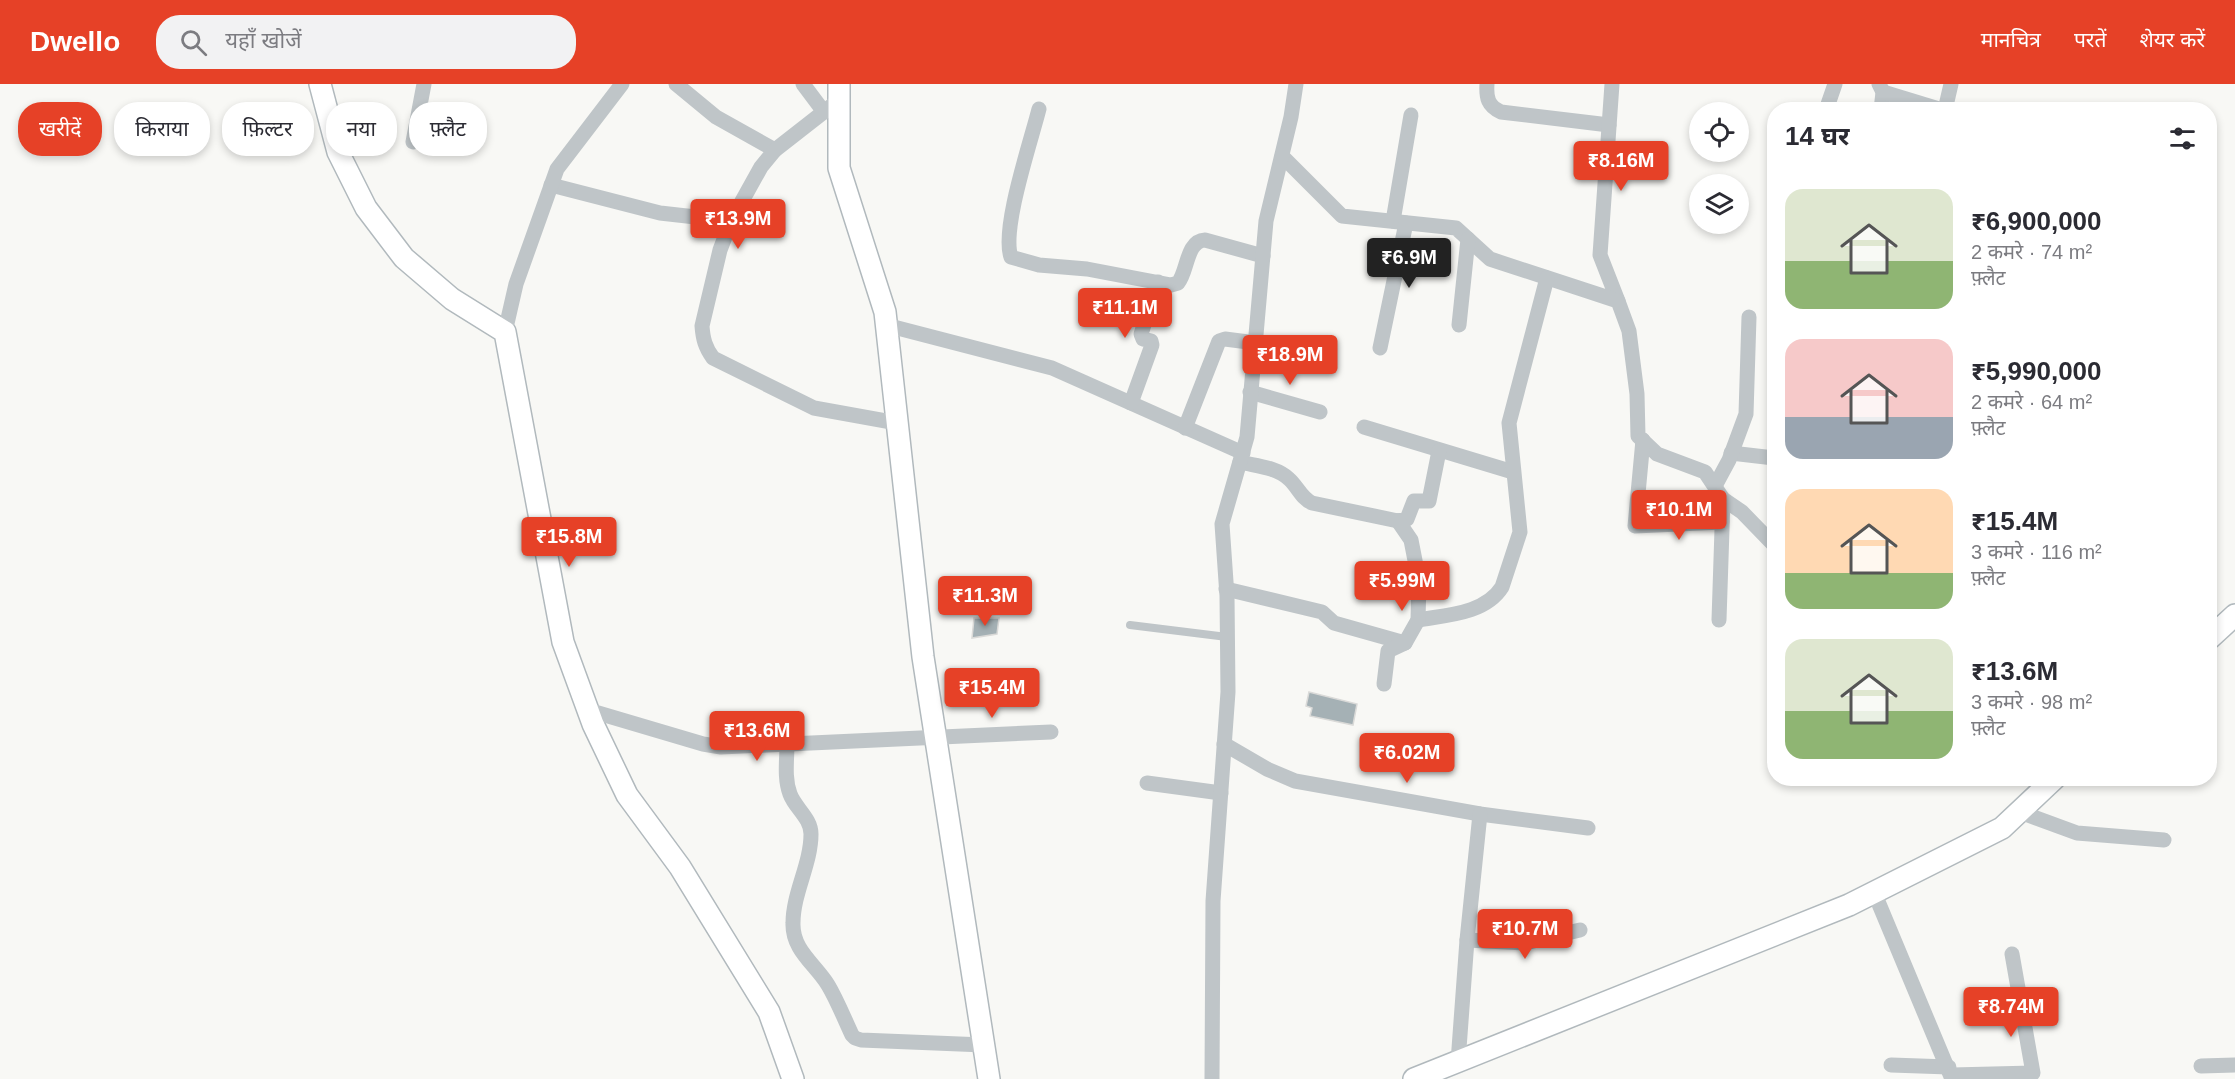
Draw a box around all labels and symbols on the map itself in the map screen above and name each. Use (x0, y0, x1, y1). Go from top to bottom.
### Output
pin: ₹8.16M (1572, 141, 1670, 192)
pin: ₹13.9M (689, 199, 787, 250)
pin: ₹6.9M (1367, 238, 1451, 289)
pin: ₹11.1M (1076, 288, 1174, 339)
pin: ₹18.9M (1241, 335, 1339, 386)
pin: ₹10.1M (1630, 490, 1728, 541)
pin: ₹15.8M (520, 517, 618, 568)
pin: ₹5.99M (1353, 561, 1451, 612)
pin: ₹11.3M (936, 576, 1034, 627)
pin: ₹15.4M (943, 668, 1041, 719)
pin: ₹13.6M (708, 711, 806, 762)
pin: ₹6.02M (1358, 733, 1456, 784)
pin: ₹10.7M (1476, 909, 1574, 960)
pin: ₹8.74M (1962, 987, 2060, 1038)

